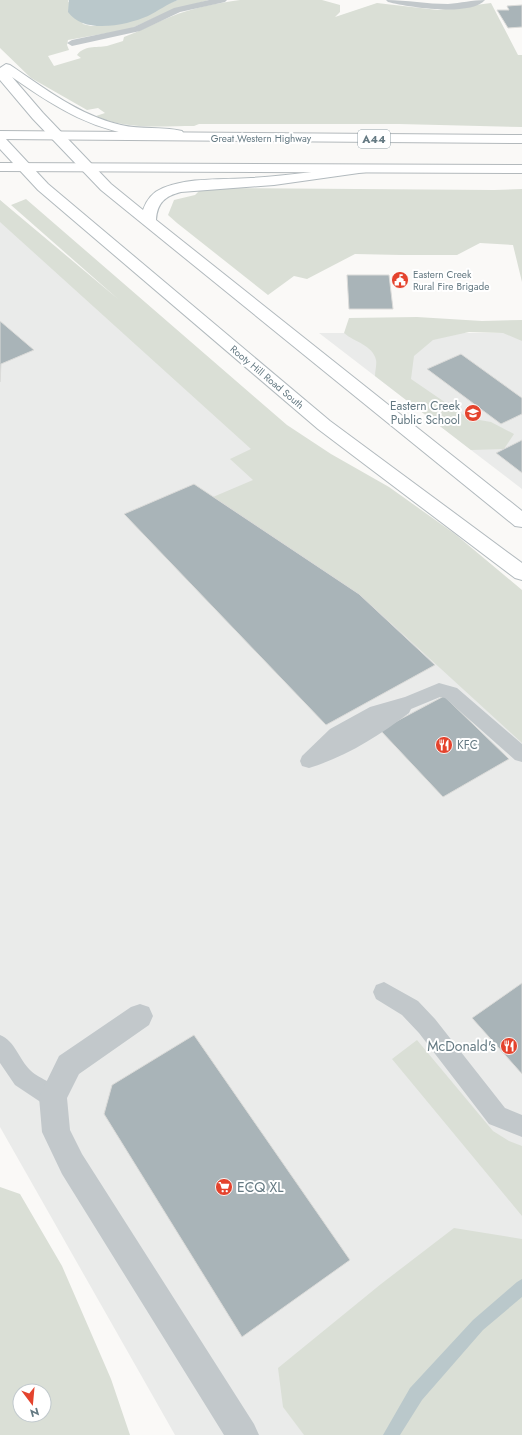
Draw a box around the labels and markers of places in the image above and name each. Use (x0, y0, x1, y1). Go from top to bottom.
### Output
place label: Eastern Creek Rural Fire Brigade (413, 267, 489, 294)
public building icon: Eastern Creek Rural Fire Brigade (390, 270, 410, 290)
place label: Eastern Creek Public School (390, 397, 461, 429)
school or university icon: Eastern Creek Public School (463, 403, 483, 423)
restaurant icon: KFC (434, 735, 454, 755)
place label: KFC (457, 736, 478, 754)
place label: McDonald's (427, 1036, 496, 1056)
restaurant icon: McDonald's (499, 1036, 519, 1056)
supermarket icon: ECQ XL (214, 1177, 234, 1197)
place label: ECQ XL (237, 1177, 284, 1197)

